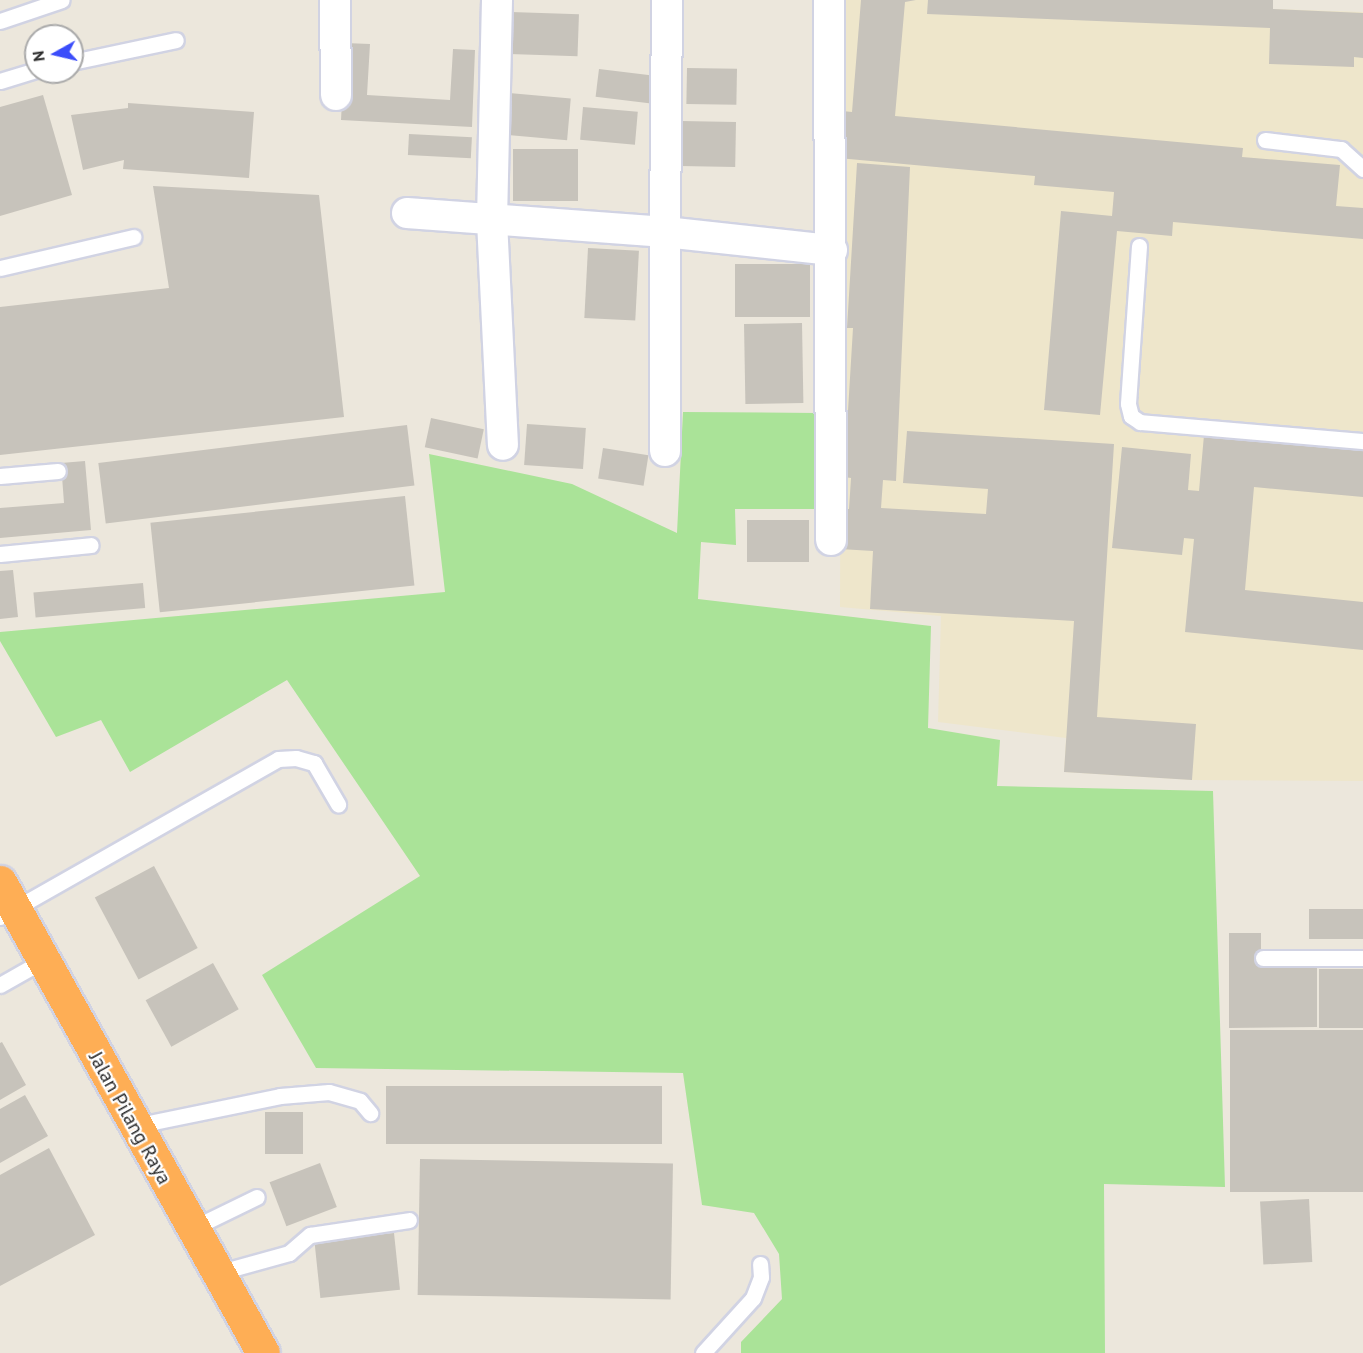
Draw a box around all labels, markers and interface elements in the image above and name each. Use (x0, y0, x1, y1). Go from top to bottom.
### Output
north arrow (24, 24, 84, 84)
text: N (28, 50, 49, 63)
street label: Jalan Pilang Raya (84, 1047, 176, 1189)

